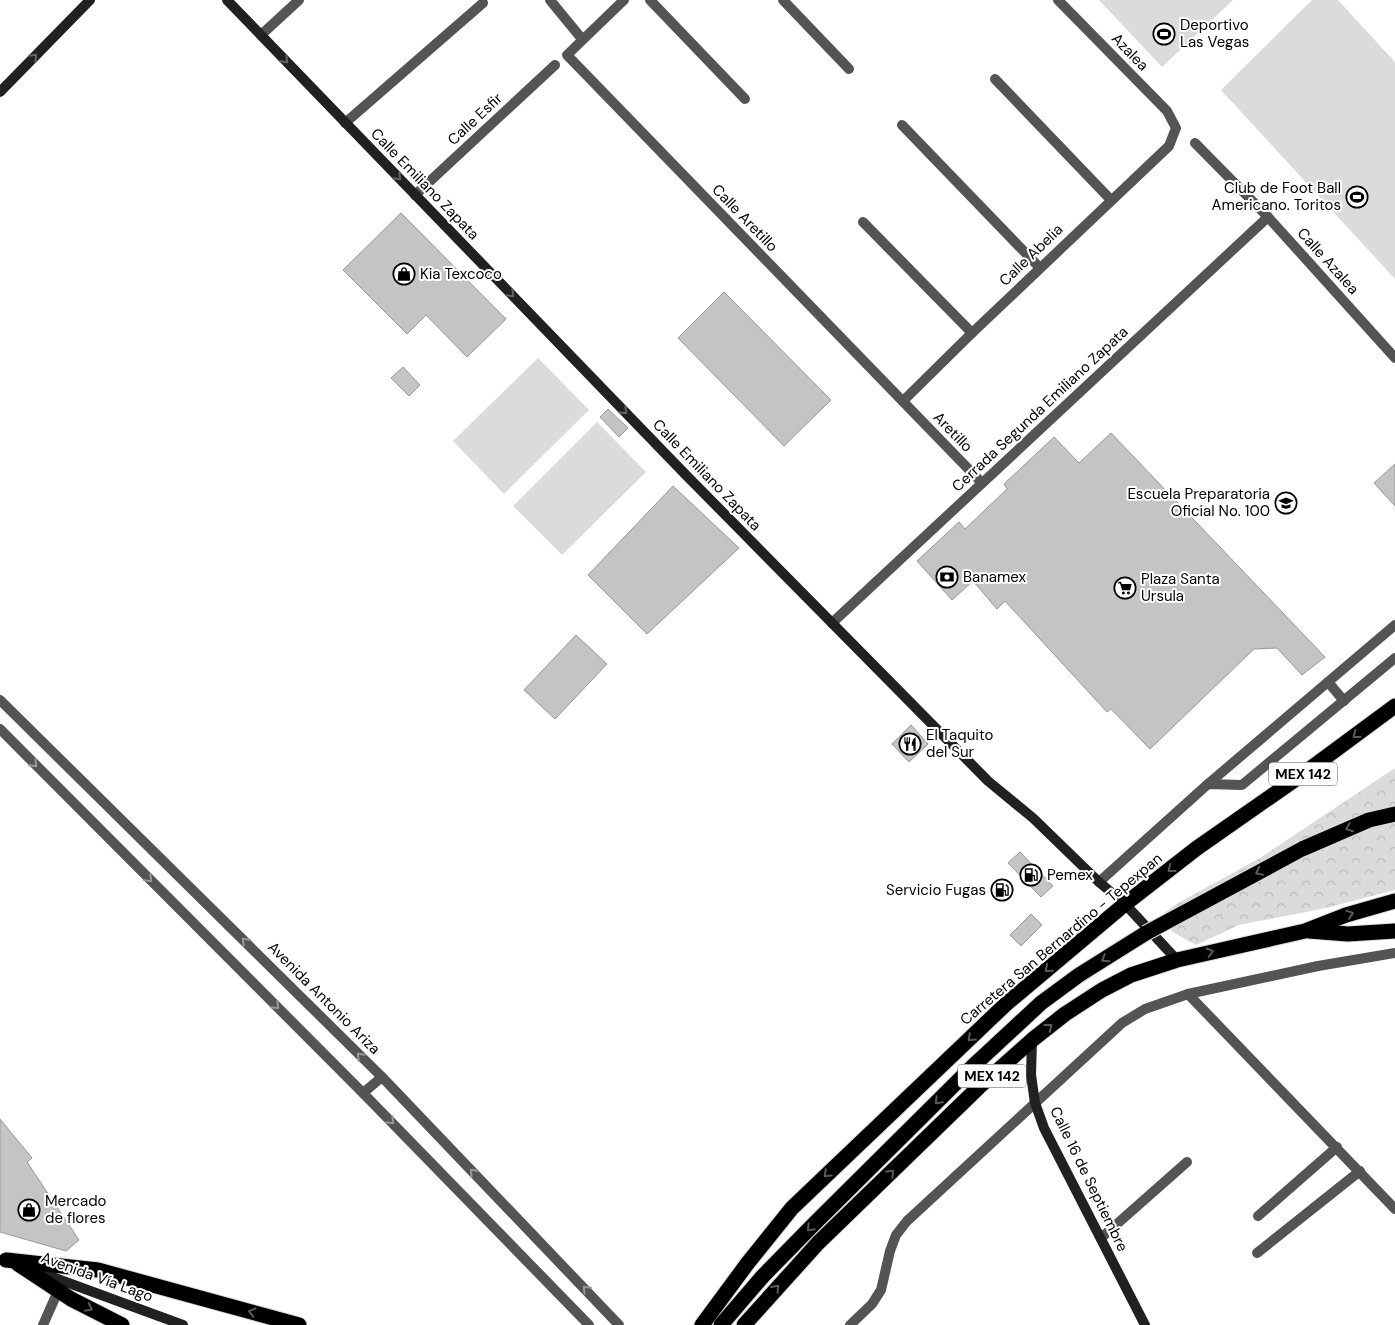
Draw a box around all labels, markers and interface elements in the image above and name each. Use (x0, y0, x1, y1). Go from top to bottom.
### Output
place label: Deportivo Las Vegas (1180, 15, 1249, 52)
sports icon: Deportivo Las Vegas (1152, 22, 1176, 46)
street label: Azalea (1107, 29, 1153, 75)
one-way arrow (28, 54, 37, 63)
one-way arrow (279, 54, 288, 63)
street label: Calle Esfir (443, 88, 507, 150)
street label: Calle Emiliano Zapata (366, 124, 484, 244)
one-way arrow (392, 172, 401, 181)
place label: Club de Foot Ball Americano. Toritos (1212, 178, 1341, 215)
street label: Calle Aretillo (708, 180, 782, 256)
sports icon: Club de Foot Ball Americano. Toritos (1345, 185, 1369, 209)
street label: Calle Abelia (995, 220, 1067, 290)
street label: Calle Azalea (1293, 223, 1363, 299)
shop icon: Kia Texcoco (392, 262, 416, 286)
place label: Kia Texcoco (420, 264, 502, 284)
one-way arrow (505, 288, 514, 297)
street label: Cerrada Segunda Emiliano Zapata (948, 322, 1132, 496)
one-way arrow (618, 405, 627, 414)
street label: Aretillo (929, 408, 977, 456)
street label: Calle Emiliano Zapata (648, 415, 766, 535)
place label: Escuela Preparatoria Oficial No. 100 (1127, 484, 1270, 521)
school or university icon: Escuela Preparatoria Oficial No. 100 (1274, 491, 1298, 515)
bank icon: Banamex (935, 565, 959, 589)
place label: Banamex (963, 567, 1027, 587)
place label: Plaza Santa Ursula (1141, 569, 1220, 606)
supermarket icon: Plaza Santa Ursula (1113, 576, 1137, 600)
place label: El Taquito del Sur (926, 725, 994, 762)
one-way arrow (1352, 729, 1362, 738)
restaurant icon: El Taquito del Sur (898, 732, 922, 756)
one-way arrow (29, 758, 38, 767)
road number: MEX 142 (1269, 762, 1337, 786)
one-way arrow (1345, 822, 1353, 832)
street label: Carretera San Bernardino - Tepexpan (956, 848, 1166, 1030)
fuel station icon: Pemex (1019, 863, 1043, 887)
one-way arrow (1168, 863, 1177, 871)
place label: Pemex (1047, 865, 1093, 885)
one-way arrow (1255, 866, 1264, 876)
one-way arrow (143, 873, 152, 882)
fuel station icon: Servicio Fugas (990, 878, 1014, 902)
place label: Servicio Fugas (886, 880, 986, 900)
one-way arrow (1345, 910, 1353, 920)
street label: Avenida Antonio Ariza (263, 937, 385, 1059)
one-way arrow (241, 938, 250, 947)
one-way arrow (1205, 947, 1214, 958)
one-way arrow (1101, 953, 1110, 962)
one-way arrow (1044, 963, 1053, 972)
one-way arrow (270, 1000, 279, 1009)
one-way arrow (1043, 1025, 1052, 1033)
one-way arrow (967, 1032, 976, 1041)
one-way arrow (357, 1052, 366, 1061)
road number: MEX 142 (958, 1064, 1026, 1088)
one-way arrow (934, 1095, 943, 1104)
street label: Calle 16 de Septiembre (1045, 1103, 1133, 1255)
one-way arrow (385, 1116, 394, 1125)
one-way arrow (824, 1168, 833, 1177)
one-way arrow (470, 1169, 479, 1178)
one-way arrow (885, 1170, 894, 1179)
place label: Mercado de flores (45, 1191, 107, 1228)
shop icon: Mercado de flores (17, 1198, 41, 1222)
one-way arrow (807, 1223, 816, 1232)
street label: Avenida Vía Lago (38, 1247, 156, 1307)
one-way arrow (770, 1285, 779, 1294)
one-way arrow (583, 1286, 592, 1295)
one-way arrow (84, 1302, 93, 1312)
one-way arrow (247, 1307, 256, 1318)

